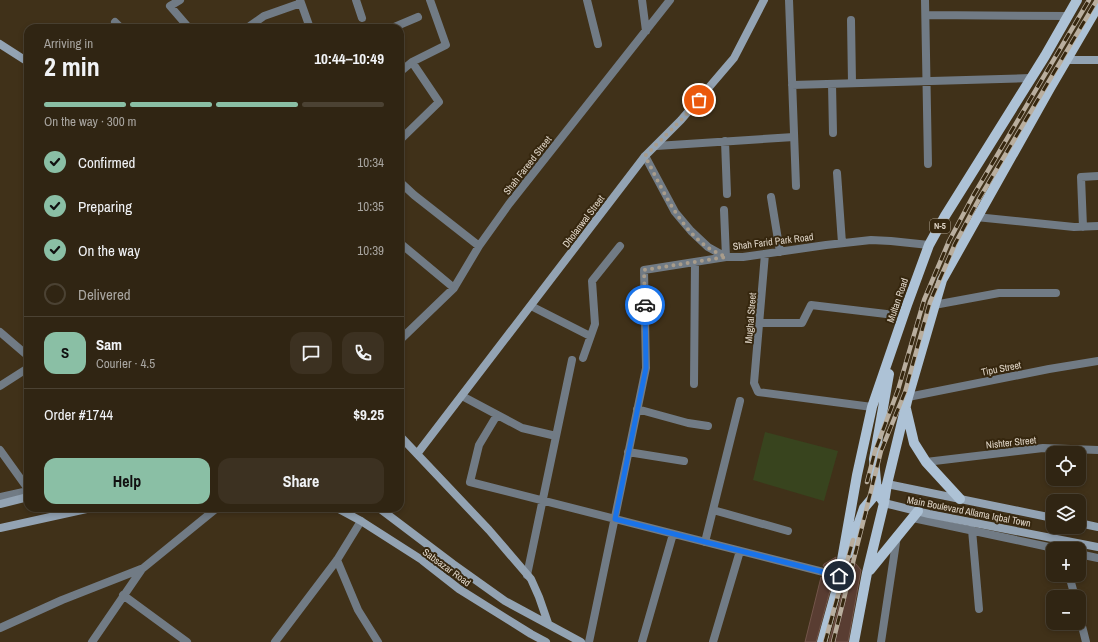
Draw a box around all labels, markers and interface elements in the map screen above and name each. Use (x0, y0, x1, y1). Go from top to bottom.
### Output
text: Arriving in (44, 35, 93, 52)
text: 10:44–10:49 (314, 48, 384, 69)
text: 2 min (44, 49, 100, 84)
pin (682, 83, 716, 117)
icon: bag (688, 89, 710, 111)
text: On the way · 300 m (44, 113, 136, 130)
street label: Shah Fareed Street (500, 133, 555, 197)
icon: check (44, 151, 66, 173)
text: Confirmed (78, 152, 135, 173)
text: 10:34 (357, 154, 384, 171)
street label: Dholanwal Street (559, 192, 608, 250)
icon: check (44, 195, 66, 217)
text: Preparing (78, 196, 132, 217)
text: 10:35 (357, 198, 384, 215)
road number: N-5 (930, 219, 950, 233)
street label: Shah Farid Park Road (732, 230, 814, 253)
icon: check (44, 239, 66, 261)
text: On the way (78, 240, 140, 261)
text: 10:39 (357, 242, 384, 259)
street label: Multan Road (884, 276, 911, 324)
text: Delivered (78, 284, 131, 305)
courier (625, 285, 665, 325)
street label: Mughal Street (742, 291, 759, 344)
icon: car (634, 294, 656, 316)
button: chat (290, 332, 332, 374)
button: phone (342, 332, 384, 374)
text: Sam (96, 334, 122, 355)
text: S (61, 342, 69, 363)
text: Courier · 4.5 (96, 355, 155, 372)
street label: Tipu Street (980, 358, 1023, 379)
text: Order #1744 (44, 404, 113, 425)
text: $9.25 (353, 404, 384, 425)
street label: Nishter Street (985, 433, 1038, 452)
map controls (1046, 446, 1086, 630)
button: locate (1046, 446, 1086, 486)
button: Help (44, 458, 210, 504)
button: Share (218, 458, 384, 504)
street label: Main Boulevard Allama Iqbal Town (906, 493, 1032, 530)
button: layers (1046, 494, 1086, 534)
button: + (1046, 542, 1086, 582)
street label: Sabsazar Road (420, 546, 473, 589)
pin (822, 559, 856, 593)
icon: home (828, 565, 850, 587)
button: − (1046, 590, 1086, 630)

